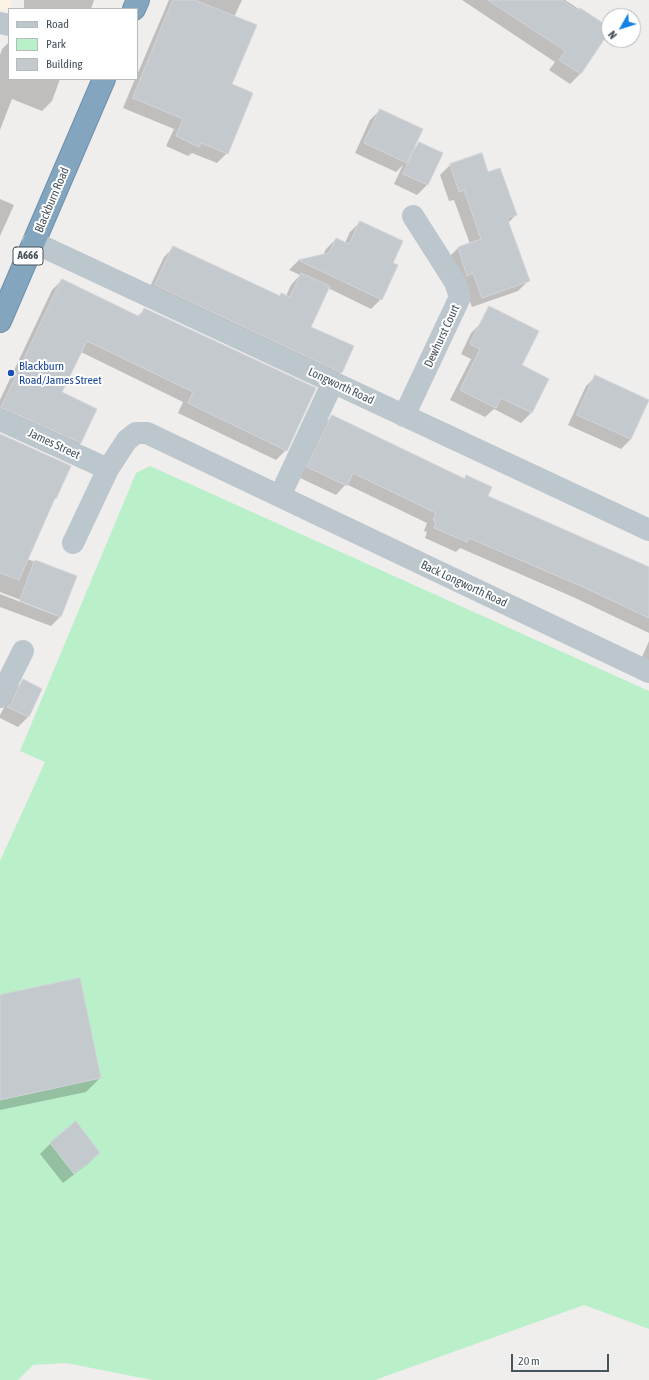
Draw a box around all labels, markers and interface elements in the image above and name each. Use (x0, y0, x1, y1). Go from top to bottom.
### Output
legend (8, 8, 138, 80)
north arrow (601, 8, 641, 48)
text: Road (46, 17, 69, 31)
text: N (606, 29, 619, 41)
text: Park (46, 37, 66, 51)
text: Building (46, 57, 83, 71)
street label: Blackburn Road (32, 165, 72, 235)
road number: A666 (13, 247, 43, 265)
street label: Dewhurst Court (421, 302, 463, 370)
place label: Blackburn Road/James Street (19, 359, 102, 387)
street label: Longworth Road (306, 364, 376, 408)
marker: Blackburn Road/James Street (6, 368, 16, 378)
street label: James Street (26, 426, 82, 462)
street label: Back Longworth Road (418, 558, 510, 610)
scale bar (513, 1346, 611, 1372)
text: 20 m (518, 1354, 540, 1368)

